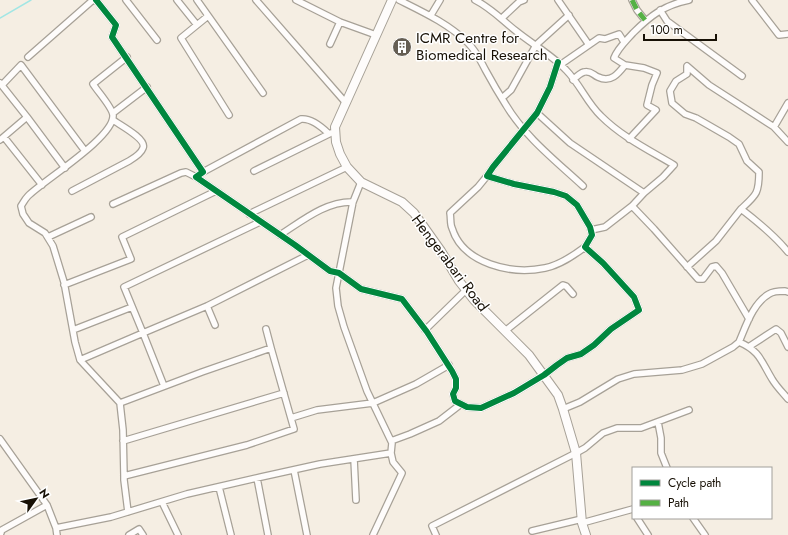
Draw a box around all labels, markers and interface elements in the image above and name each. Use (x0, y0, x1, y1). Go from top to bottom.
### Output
scale bar (644, 16, 716, 42)
text: 100 m (650, 21, 683, 39)
place label: ICMR Centre for Biomedical Research (416, 27, 548, 66)
building icon: ICMR Centre for Biomedical Research (391, 36, 413, 58)
street label: Hengerabari Road (406, 210, 494, 316)
legend (632, 467, 772, 519)
text: Cycle path (668, 474, 721, 492)
north arrow (16, 479, 56, 519)
text: N (35, 486, 53, 502)
text: Path (668, 494, 689, 512)

